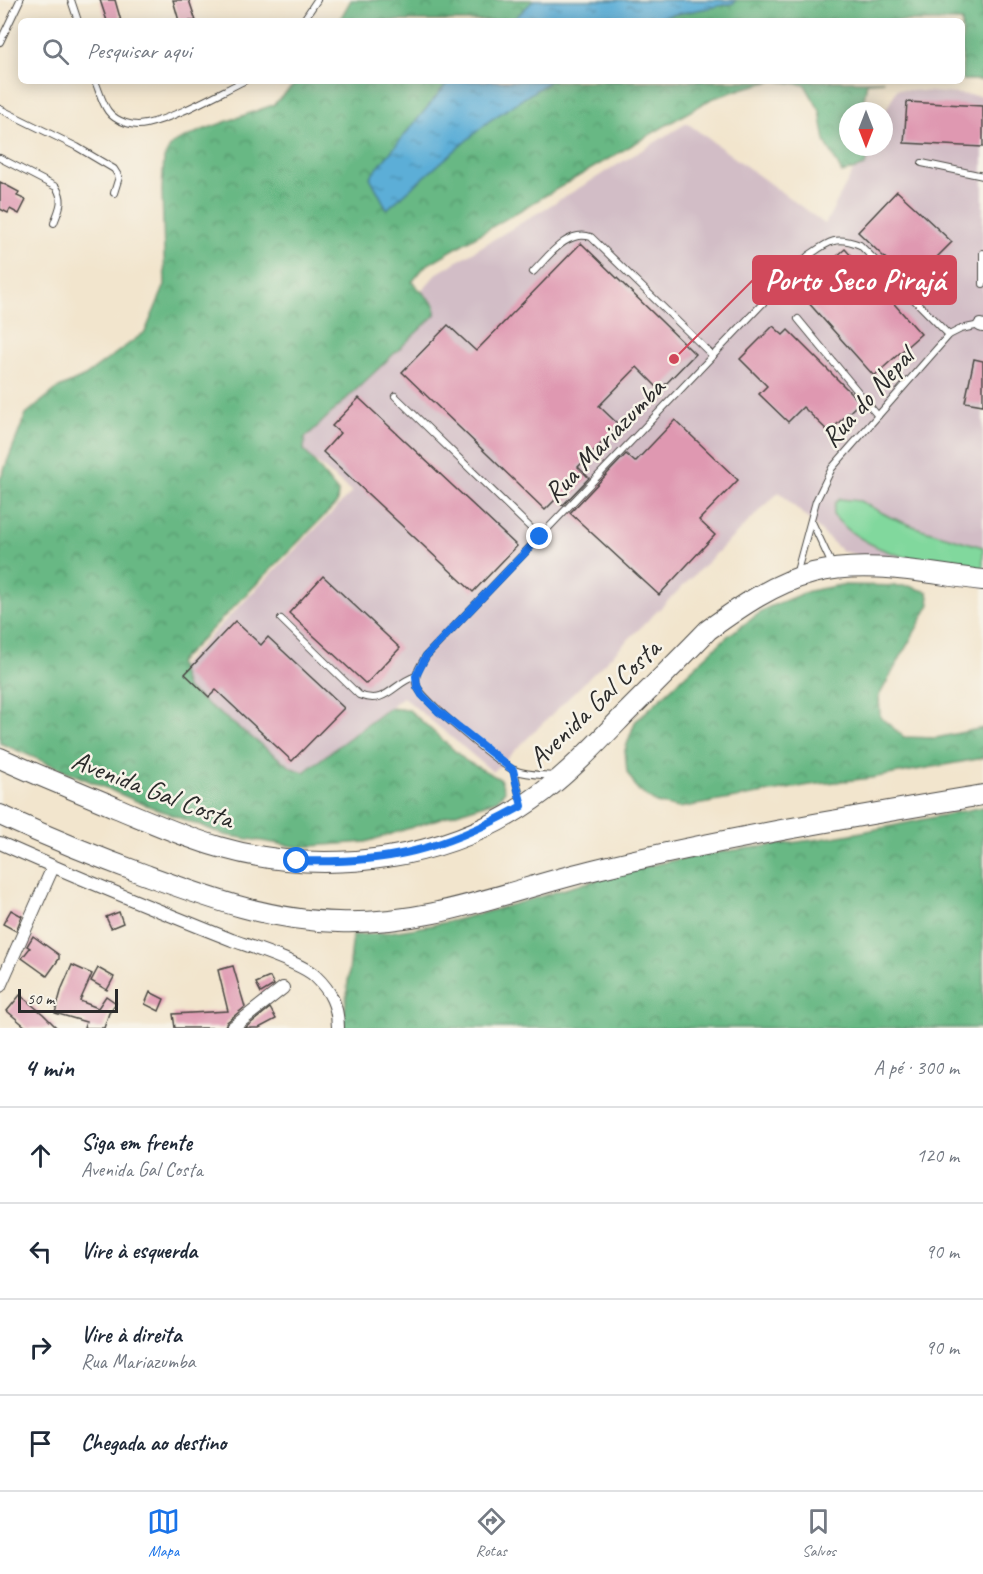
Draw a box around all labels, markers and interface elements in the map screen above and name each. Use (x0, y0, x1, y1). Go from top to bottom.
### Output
search box (18, 18, 965, 84)
icon: search (39, 35, 72, 68)
text: Pesquisar aqui (87, 37, 192, 65)
north arrow (839, 102, 893, 156)
callout: Porto Seco Pirajá (753, 256, 956, 304)
text: Porto Seco Pirajá (765, 261, 948, 299)
street label: Rua do Nepal (813, 336, 925, 454)
street label: Rua Mariazumba (536, 369, 673, 510)
route end (526, 523, 552, 549)
street label: Avenida Gal Costa (521, 629, 669, 775)
street label: Avenida Gal Costa (67, 742, 241, 837)
route start (283, 847, 309, 873)
scale bar (18, 986, 118, 1013)
text: 50 m (27, 989, 54, 1009)
text: 4 min (24, 1051, 74, 1084)
text: A pé · 300 m (874, 1055, 959, 1080)
text: Siga em frente (81, 1129, 192, 1157)
icon: ahead (24, 1139, 57, 1172)
text: 120 m (916, 1143, 959, 1168)
text: Avenida Gal Costa (81, 1157, 203, 1182)
icon: left (24, 1235, 57, 1268)
text: Vire à esquerda (81, 1237, 197, 1265)
text: 90 m (925, 1239, 959, 1264)
text: Vire à direita (81, 1321, 181, 1349)
icon: right (24, 1331, 57, 1364)
text: 90 m (925, 1335, 959, 1360)
text: Rua Mariazumba (81, 1349, 195, 1374)
icon: arrive (24, 1427, 57, 1460)
text: Chegada ao destino (81, 1429, 226, 1457)
tab: Mapa (147, 1505, 180, 1561)
tab: Rotas (475, 1505, 508, 1561)
tab: Salvos (802, 1505, 836, 1561)

